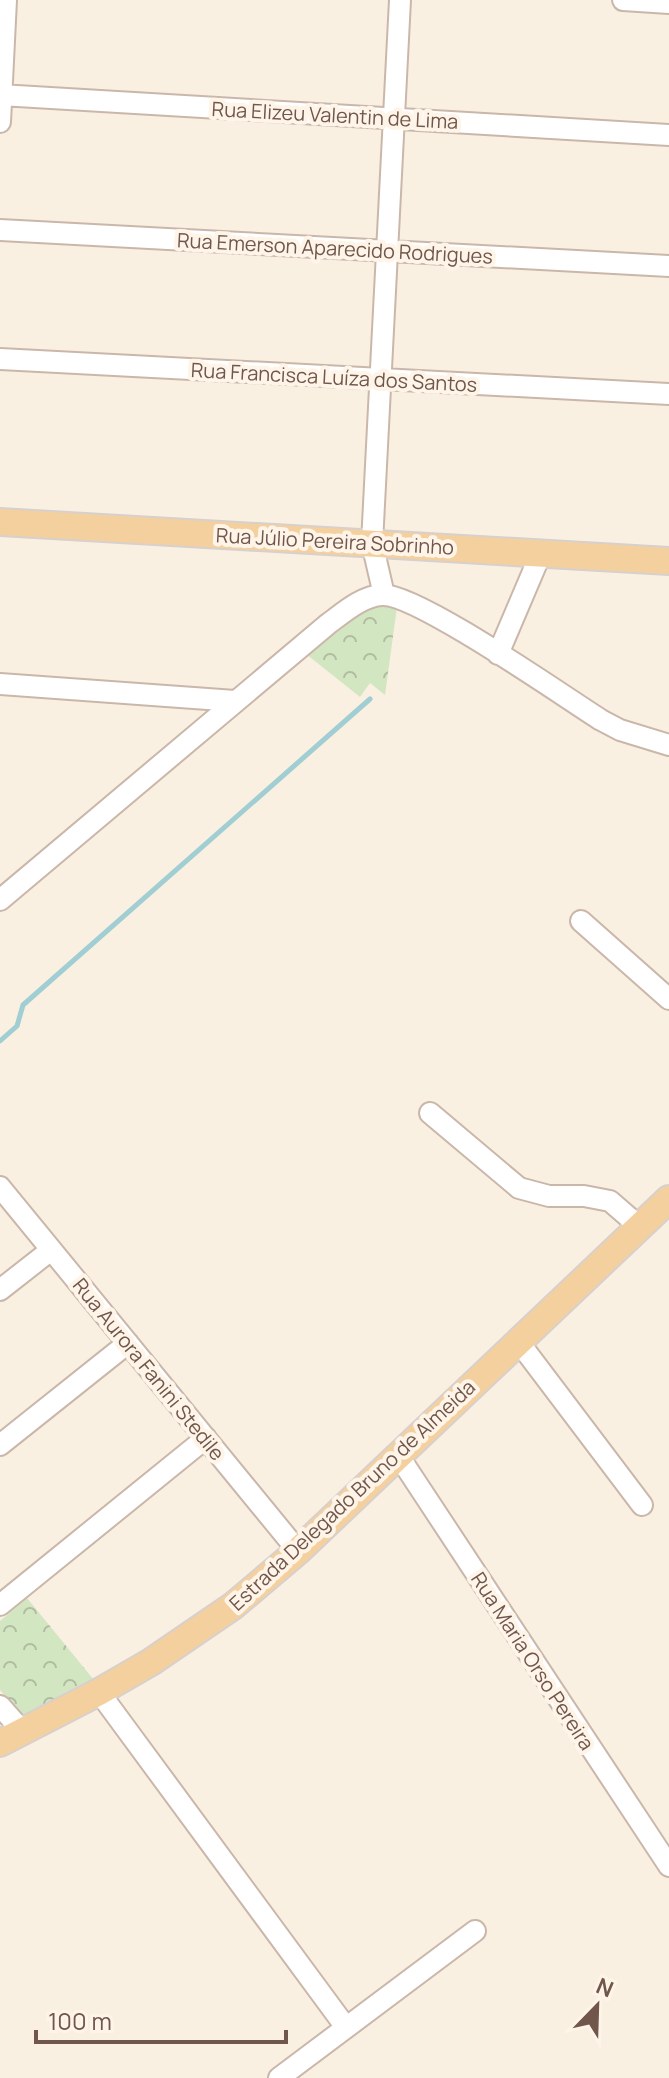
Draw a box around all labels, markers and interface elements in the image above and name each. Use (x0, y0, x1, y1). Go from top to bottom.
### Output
street label: Rua Elizeu Valentin de Lima (211, 95, 459, 135)
street label: Rua Emerson Aparecido Rodrigues (176, 226, 494, 270)
street label: Rua Francisca Luíza dos Santos (190, 356, 478, 398)
street label: Rua Júlio Pereira Sobrinho (215, 521, 455, 561)
street label: Rua Aurora Fanini Stedile (67, 1272, 231, 1466)
street label: Estrada Delegado Bruno de Almeida (223, 1374, 481, 1616)
street label: Rua Maria Orso Pereira (465, 1567, 601, 1755)
north arrow (557, 1966, 637, 2046)
text: N (592, 1971, 618, 2004)
scale bar (36, 1994, 286, 2044)
text: 100 m (48, 2004, 112, 2037)

